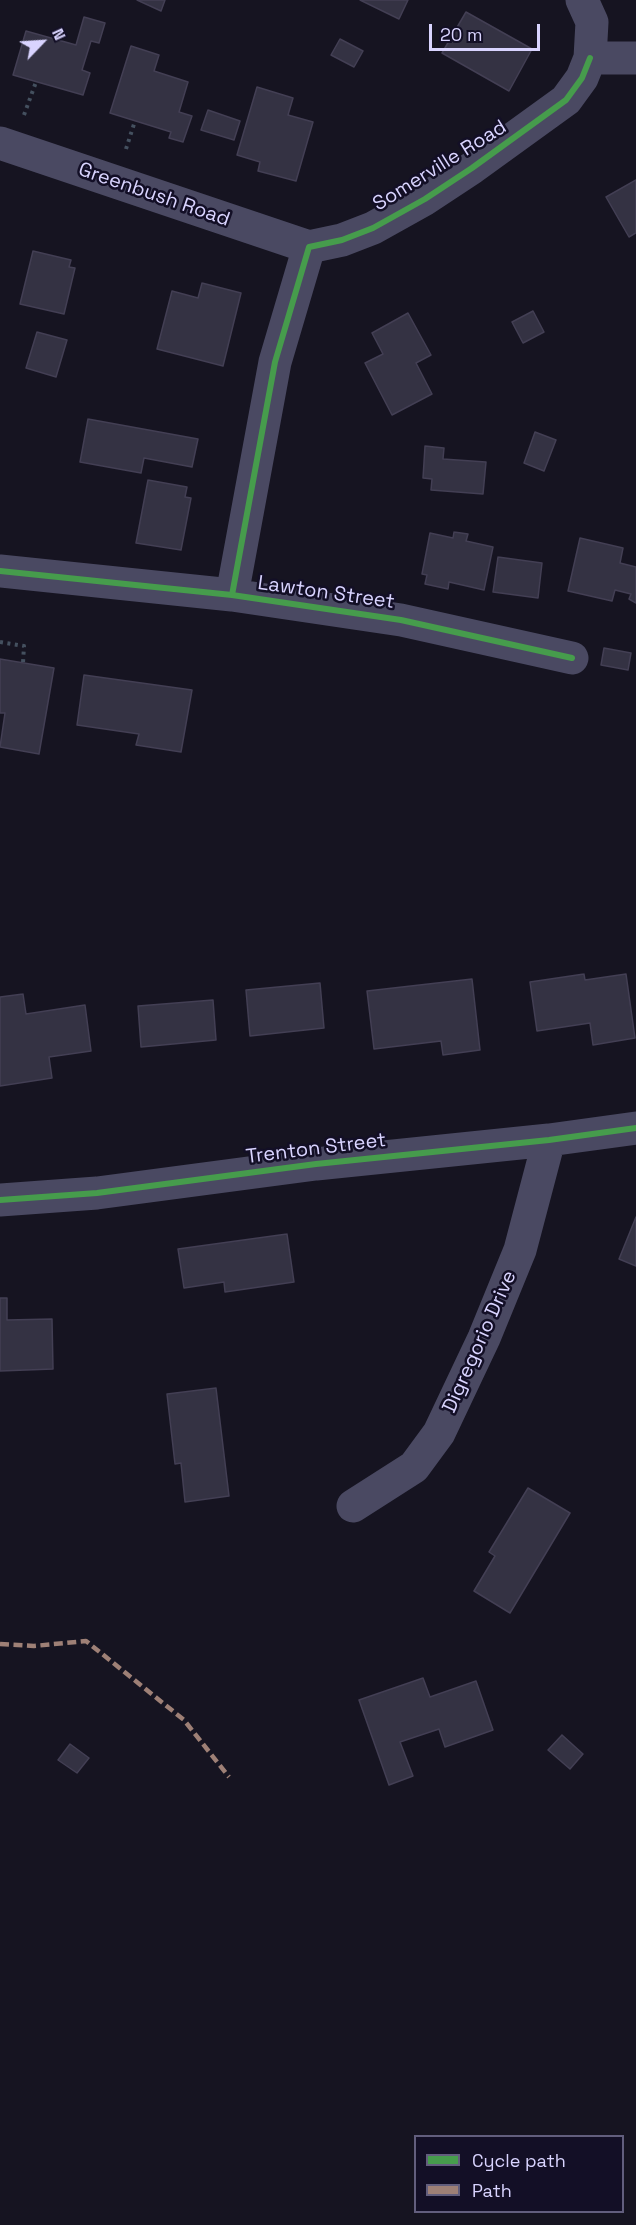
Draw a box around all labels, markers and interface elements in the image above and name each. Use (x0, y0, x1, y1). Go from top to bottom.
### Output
north arrow (12, 12, 72, 72)
scale bar (432, 12, 543, 50)
text: 20 m (440, 23, 483, 46)
text: N (47, 25, 71, 43)
street label: Somerville Road (369, 115, 511, 217)
street label: Greenbush Road (75, 158, 233, 232)
street label: Lawton Street (256, 572, 396, 614)
street label: Trenton Street (245, 1128, 387, 1170)
street label: Digregorio Drive (438, 1267, 522, 1417)
legend (414, 2135, 624, 2213)
text: Cycle path (472, 2149, 566, 2172)
text: Path (472, 2179, 512, 2202)

